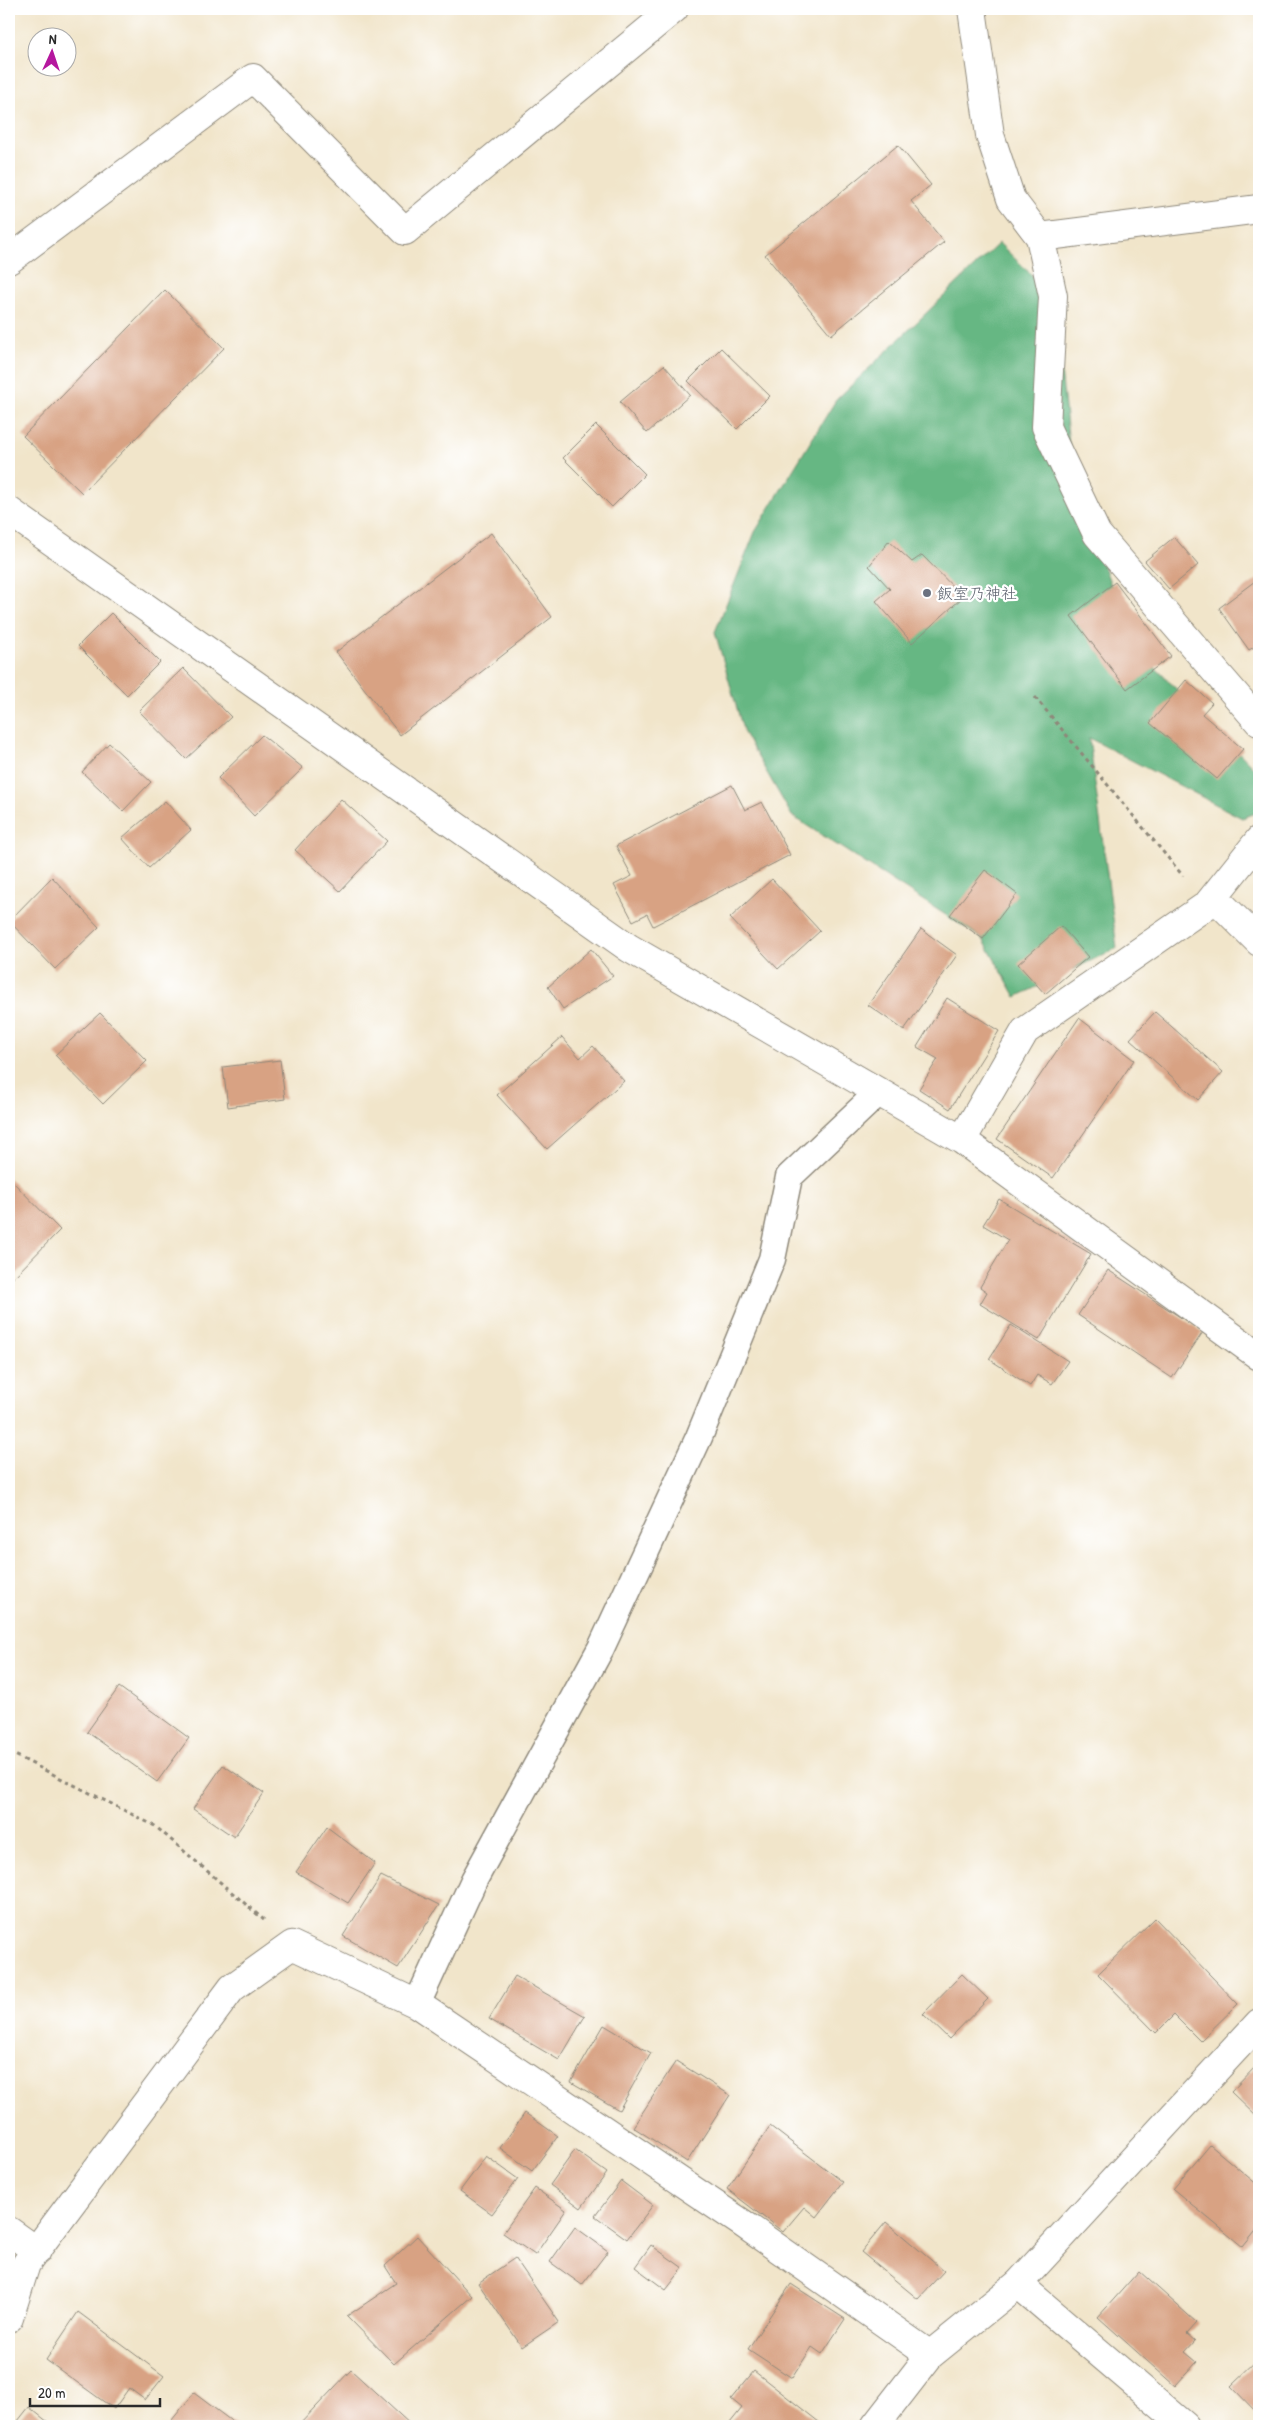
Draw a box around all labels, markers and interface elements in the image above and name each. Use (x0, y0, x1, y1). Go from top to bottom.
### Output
north arrow (28, 28, 78, 78)
text: N (48, 29, 57, 48)
place label: 飯室乃神社 (937, 582, 1017, 604)
marker: 飯室乃神社 (921, 587, 933, 599)
scale bar (30, 2375, 160, 2407)
text: 20 m (38, 2382, 65, 2403)

